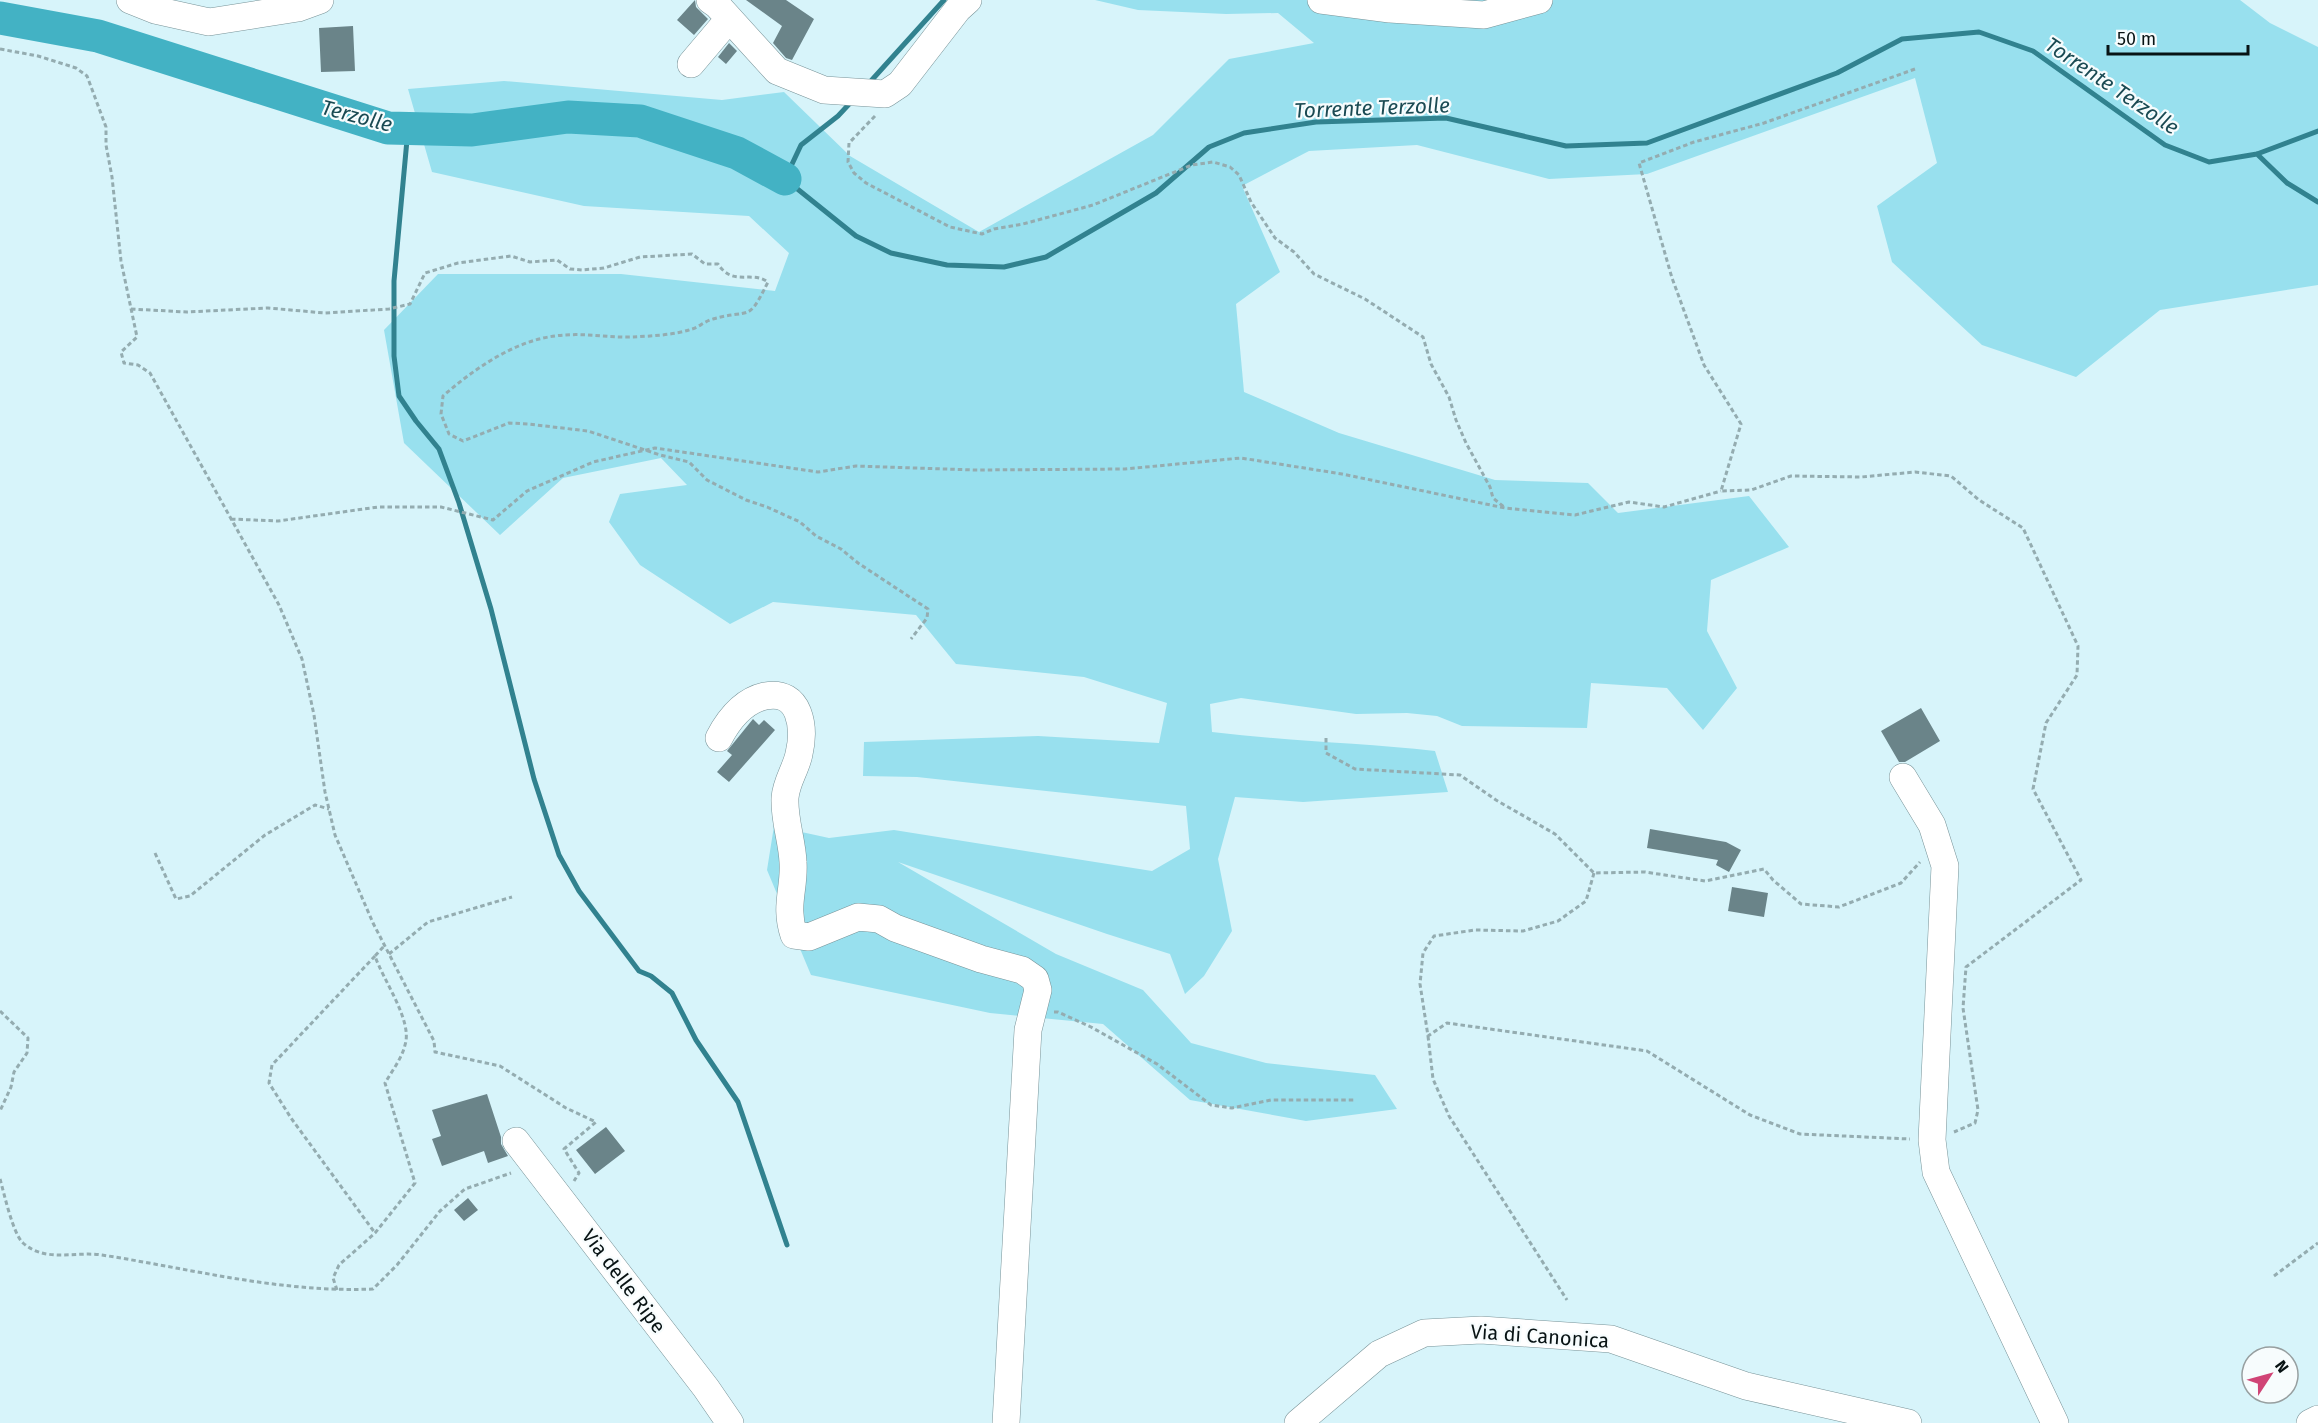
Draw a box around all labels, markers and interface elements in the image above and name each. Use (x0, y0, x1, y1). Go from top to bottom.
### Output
scale bar (2108, 18, 2248, 56)
text: 50 m (2117, 28, 2156, 50)
water label: Torrente Terzolle (2040, 32, 2184, 140)
water label: Torrente Terzolle (1294, 92, 1450, 124)
water label: Terzolle (319, 94, 395, 138)
street label: Via delle Ripe (577, 1224, 671, 1338)
street label: Via di Canonica (1470, 1319, 1610, 1353)
north arrow (2240, 1345, 2300, 1405)
text: N (2271, 1357, 2293, 1376)

